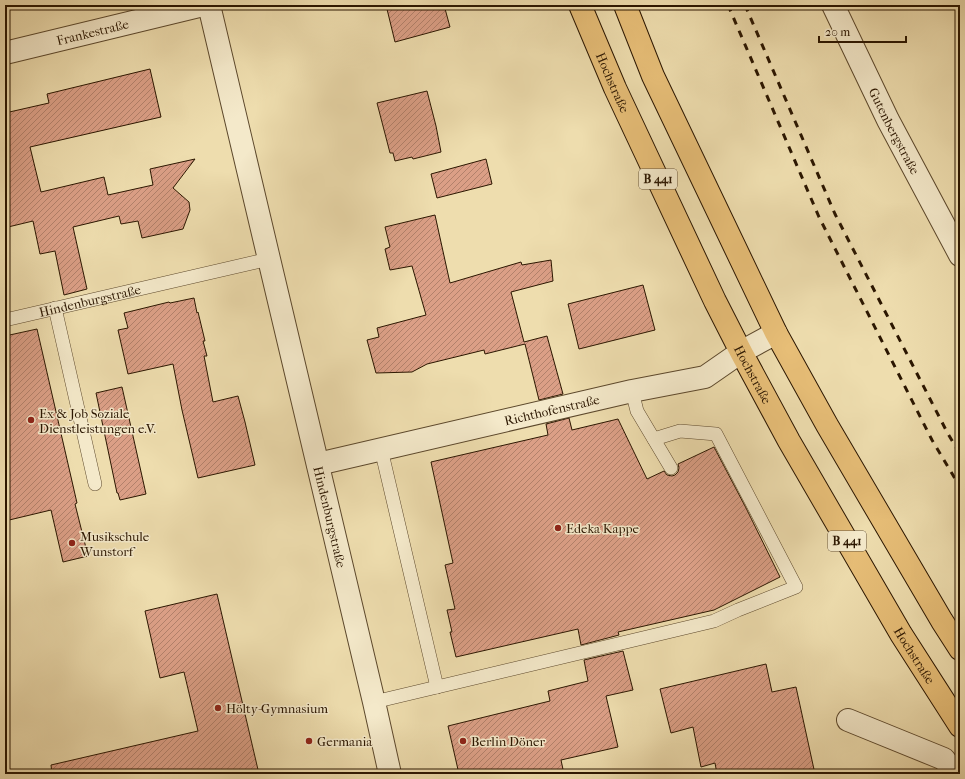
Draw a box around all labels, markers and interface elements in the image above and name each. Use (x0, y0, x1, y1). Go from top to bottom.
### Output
street label: Frankestraße (55, 16, 131, 48)
scale bar (819, 18, 906, 44)
text: 20 m (825, 25, 850, 39)
street label: Hochstraße (593, 50, 633, 115)
street label: Gutenbergstraße (866, 85, 923, 177)
road number: B 441 (639, 169, 677, 189)
street label: Hindenburgstraße (38, 281, 143, 319)
street label: Hochstraße (731, 343, 775, 407)
street label: Richthofenstraße (503, 391, 601, 428)
place label: Ex & Job Soziale Dienstleistungen e.V. (39, 406, 156, 436)
marker: Ex & Job Soziale Dienstleistungen e.V. (26, 415, 36, 425)
street label: Hindenburgstraße (311, 465, 350, 570)
place label: Edeka Kappe (566, 521, 640, 536)
marker: Edeka Kappe (553, 523, 563, 533)
place label: Musikschule Wunstorf (79, 529, 150, 559)
road number: B 441 (828, 531, 866, 551)
marker: Musikschule Wunstorf (67, 538, 77, 548)
street label: Hochstraße (891, 624, 939, 687)
place label: Hölty-Gymnasium (226, 701, 328, 716)
marker: Hölty-Gymnasium (213, 703, 223, 713)
place label: Germania (317, 734, 373, 749)
place label: Berlin Döner (471, 734, 545, 749)
marker: Germania (304, 736, 314, 746)
marker: Berlin Döner (458, 736, 468, 746)

